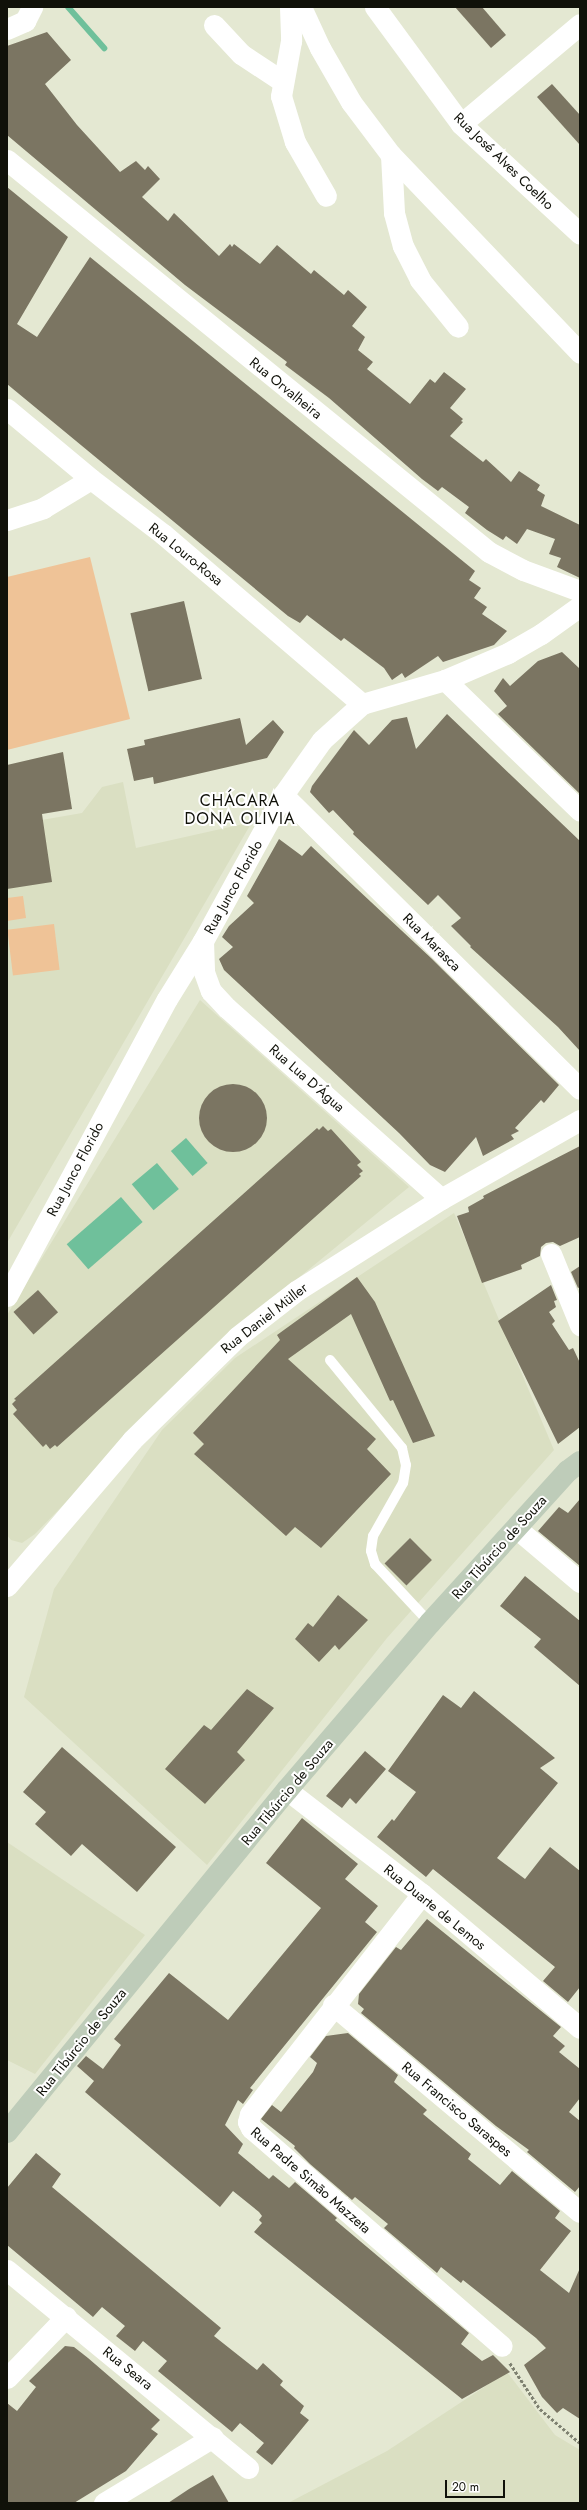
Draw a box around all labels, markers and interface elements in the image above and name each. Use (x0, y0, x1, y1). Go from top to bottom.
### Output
street label: Rua José Alves Coelho (451, 109, 557, 213)
street label: Rua Orvalheira (246, 354, 326, 422)
street label: Rua Louro-Rosa (146, 519, 226, 589)
district label: CHÁCARA DONA OLIVIA (184, 791, 296, 829)
street label: Rua Junco Florido (200, 837, 266, 937)
street label: Rua Marasca (400, 910, 464, 974)
street label: Rua Lua D´Água (266, 1041, 348, 1115)
street label: Rua Junco Florido (43, 1119, 107, 1219)
street label: Rua Daniel Müller (217, 1279, 311, 1357)
street label: Rua Tibúrcio de Souza (448, 1492, 550, 1602)
street label: Rua Tibúrcio de Souza (238, 1735, 336, 1849)
street label: Rua Duarte de Lemos (381, 1861, 489, 1953)
street label: Rua Tibúrcio de Souza (32, 1985, 130, 2099)
street label: Rua Francisco Saraspes (398, 2058, 516, 2160)
street label: Rua Padre Simão Mazzeta (248, 2123, 374, 2237)
street label: Rua Seara (100, 2343, 156, 2393)
scale bar (447, 2472, 507, 2498)
text: 20 m (452, 2478, 479, 2496)

